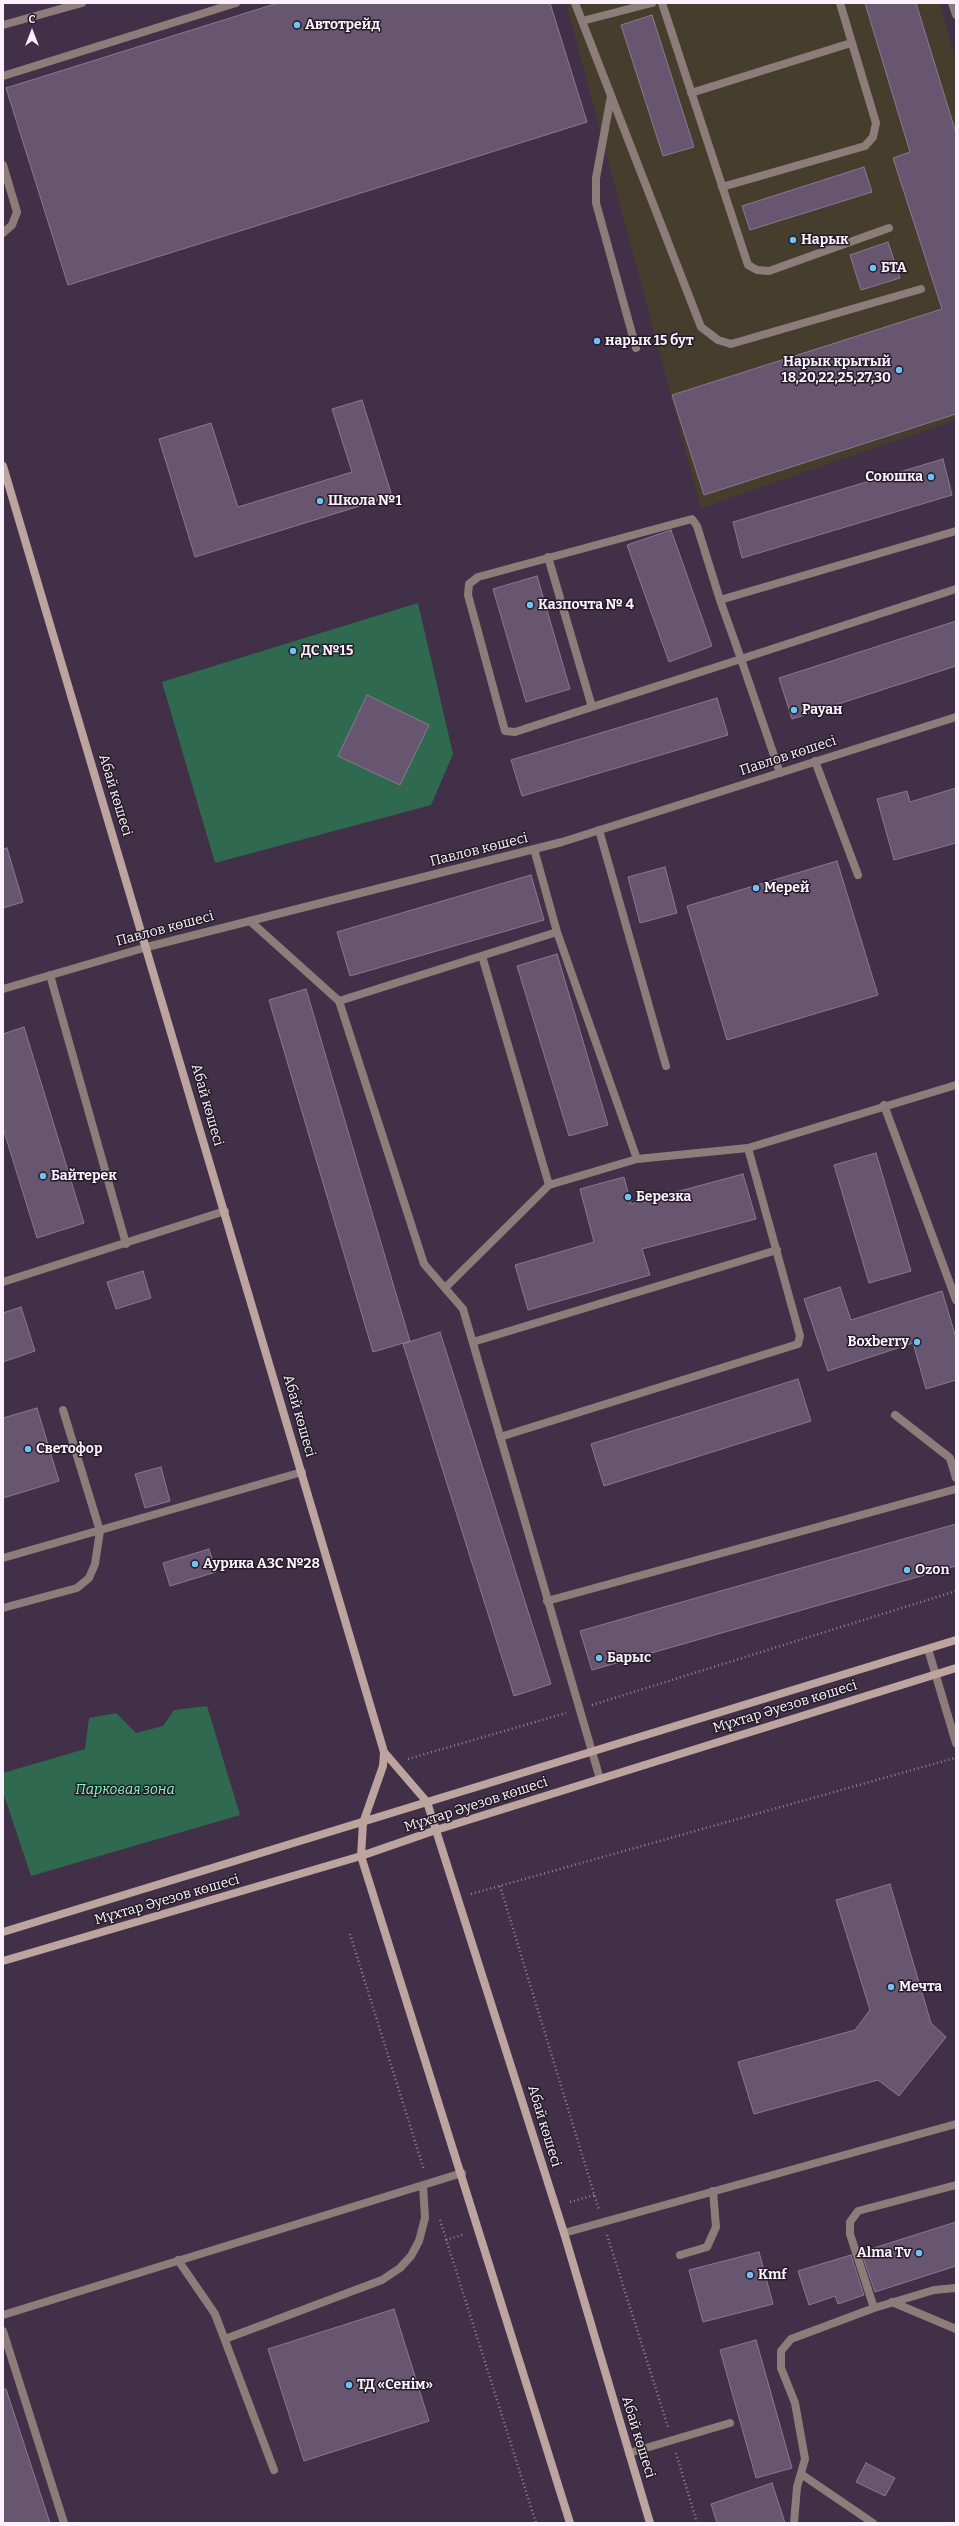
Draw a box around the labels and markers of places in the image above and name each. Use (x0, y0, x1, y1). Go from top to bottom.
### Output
place label: Автотрейд (305, 17, 380, 33)
marker: Автотрейд (292, 20, 302, 30)
place label: Нарык (801, 232, 849, 248)
marker: Нарык (788, 235, 798, 245)
place label: БТА (881, 260, 907, 276)
marker: БТА (868, 263, 878, 273)
place label: нарык 15 бут (605, 333, 694, 349)
marker: нарык 15 бут (592, 336, 602, 346)
place label: Нарык крытый 18,20,22,25,27,30 (782, 354, 891, 386)
marker: Нарык крытый 18,20,22,25,27,30 (894, 365, 904, 375)
place label: Союшка (865, 469, 923, 485)
marker: Союшка (926, 472, 936, 482)
place label: Школа №1 (328, 493, 402, 509)
marker: Школа №1 (315, 496, 325, 506)
place label: Казпочта № 4 (538, 597, 634, 613)
marker: Казпочта № 4 (525, 600, 535, 610)
place label: ДС №15 (301, 643, 353, 659)
marker: ДС №15 (288, 646, 298, 656)
place label: Рауан (802, 702, 842, 718)
marker: Рауан (789, 705, 799, 715)
place label: Мерей (764, 880, 809, 896)
marker: Мерей (751, 883, 761, 893)
place label: Байтерек (51, 1168, 117, 1184)
marker: Байтерек (38, 1171, 48, 1181)
place label: Березка (636, 1189, 691, 1205)
marker: Березка (623, 1192, 633, 1202)
place label: Boxberry (848, 1334, 909, 1350)
marker: Boxberry (912, 1337, 922, 1347)
place label: Светофор (36, 1441, 102, 1457)
marker: Светофор (23, 1444, 33, 1454)
place label: Аурика АЗС №28 (203, 1556, 320, 1572)
marker: Аурика АЗС №28 (190, 1559, 200, 1569)
place label: Ozon (915, 1562, 949, 1578)
marker: Ozon (902, 1565, 912, 1575)
place label: Барыс (607, 1650, 651, 1666)
marker: Барыс (594, 1653, 604, 1663)
place label: Мечта (899, 1979, 942, 1995)
marker: Мечта (886, 1982, 896, 1992)
place label: Alma Tv (857, 2245, 911, 2261)
marker: Alma Tv (914, 2248, 924, 2258)
place label: Kmf (758, 2267, 787, 2283)
marker: Kmf (745, 2270, 755, 2280)
place label: ТД «Сенім» (357, 2377, 433, 2393)
marker: ТД «Сенім» (344, 2380, 354, 2390)

